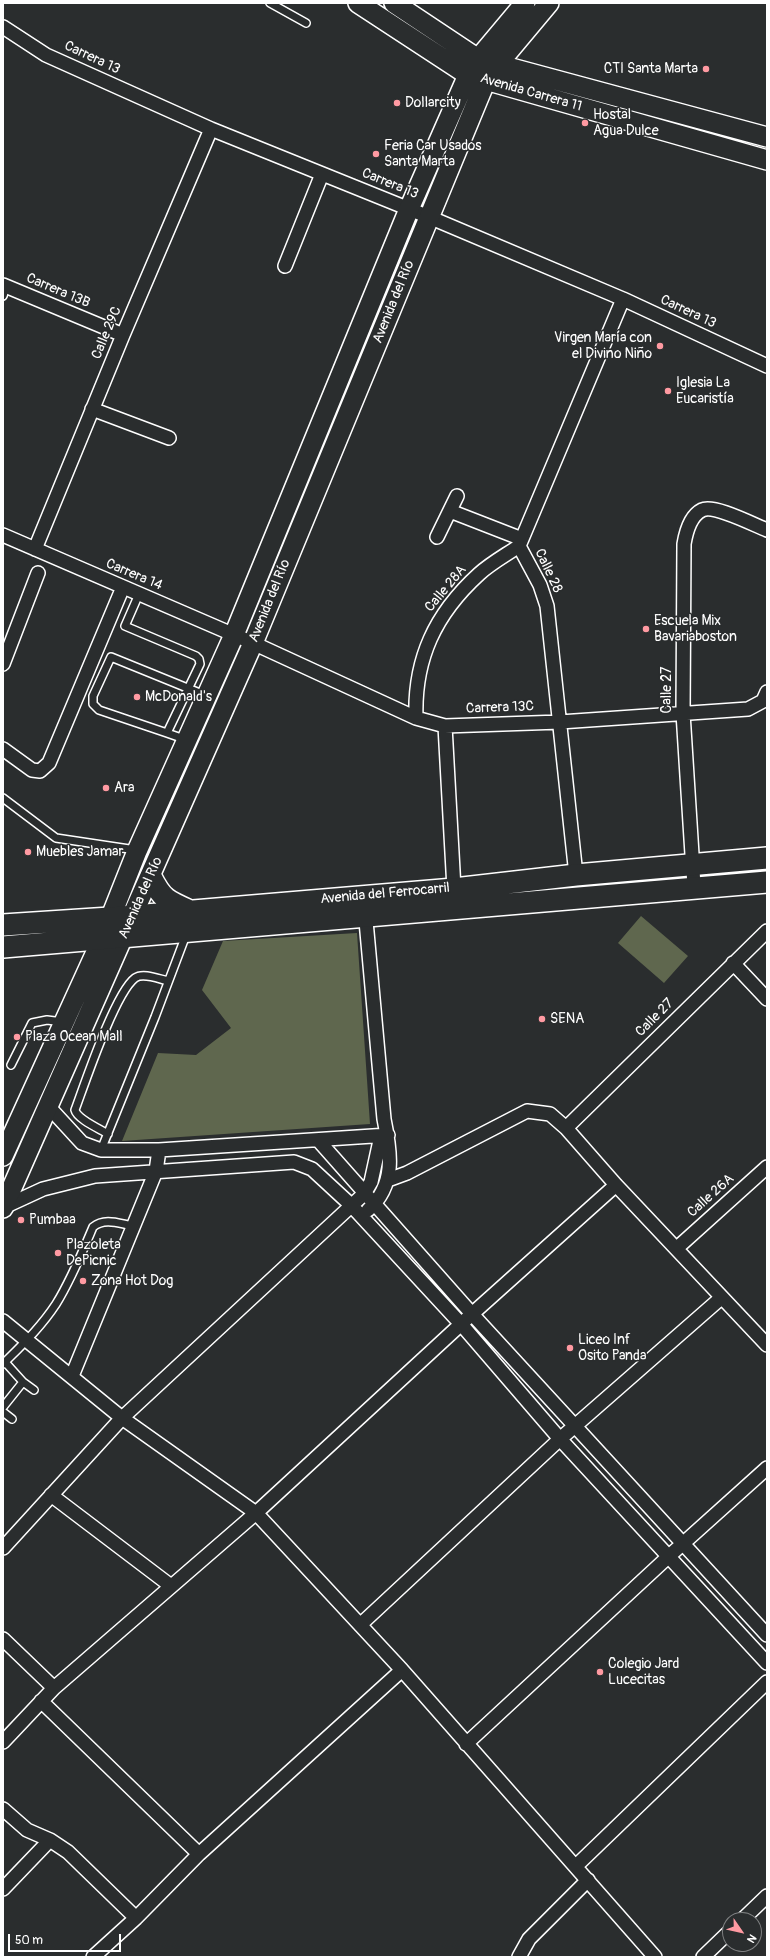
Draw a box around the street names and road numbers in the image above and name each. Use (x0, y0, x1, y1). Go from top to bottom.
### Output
street label: Carrera 13 (61, 38, 123, 78)
street label: Avenida Carrera 11 (478, 70, 584, 116)
street label: Carrera 13 (359, 165, 421, 203)
street label: Avenida del Río (370, 258, 418, 346)
street label: Carrera 13B (24, 270, 92, 312)
street label: Carrera 13 (657, 292, 719, 332)
street label: Calle 29C (88, 304, 126, 362)
street label: Calle 28 (531, 546, 565, 596)
street label: Carrera 14 (103, 556, 165, 594)
street label: Avenida del Río (246, 557, 294, 645)
street label: Calle 28A (422, 562, 470, 616)
street label: Calle 27 (659, 667, 675, 713)
street label: Carrera 13C (466, 698, 534, 718)
street label: Avenida del Río (115, 854, 167, 942)
street label: Avenida del Ferrocarril (320, 880, 450, 908)
street label: Calle 27 (632, 995, 678, 1041)
street label: Calle 26A (684, 1171, 738, 1221)

